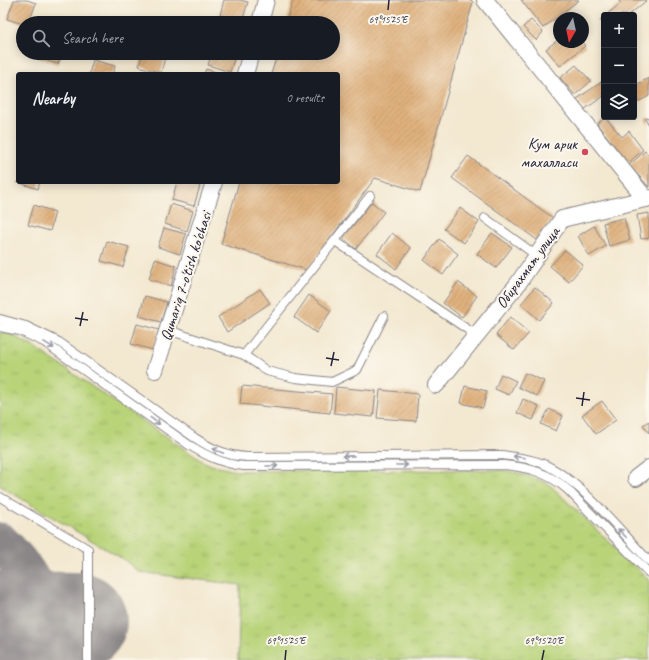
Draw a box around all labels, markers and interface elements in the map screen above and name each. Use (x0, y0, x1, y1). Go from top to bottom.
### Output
north arrow (553, 12, 589, 48)
map controls (601, 12, 637, 120)
button: + (601, 12, 637, 48)
text: 69°15'25"E (369, 13, 409, 26)
search box (16, 16, 340, 60)
icon: search (30, 27, 52, 49)
text: Search here (62, 29, 123, 48)
button: − (601, 48, 637, 84)
button: layers (601, 84, 637, 120)
text: Nearby (32, 88, 75, 109)
text: 0 results (286, 90, 324, 106)
place label: Кум арик махалласи (521, 134, 578, 172)
marker: Кум арик махалласи (580, 147, 590, 157)
street label: Qumariq 7-o'tish ko'chasi (156, 207, 217, 343)
street label: Обирахмат улица (491, 222, 565, 312)
one-way arrow (43, 342, 55, 350)
one-way arrow (149, 417, 160, 425)
one-way arrow (213, 447, 225, 455)
one-way arrow (342, 453, 355, 460)
one-way arrow (513, 453, 526, 461)
one-way arrow (395, 461, 408, 469)
one-way arrow (265, 462, 278, 470)
one-way arrow (617, 528, 627, 538)
text: 69°15'25"E (267, 634, 307, 647)
text: 69°15'20"E (525, 634, 565, 647)

